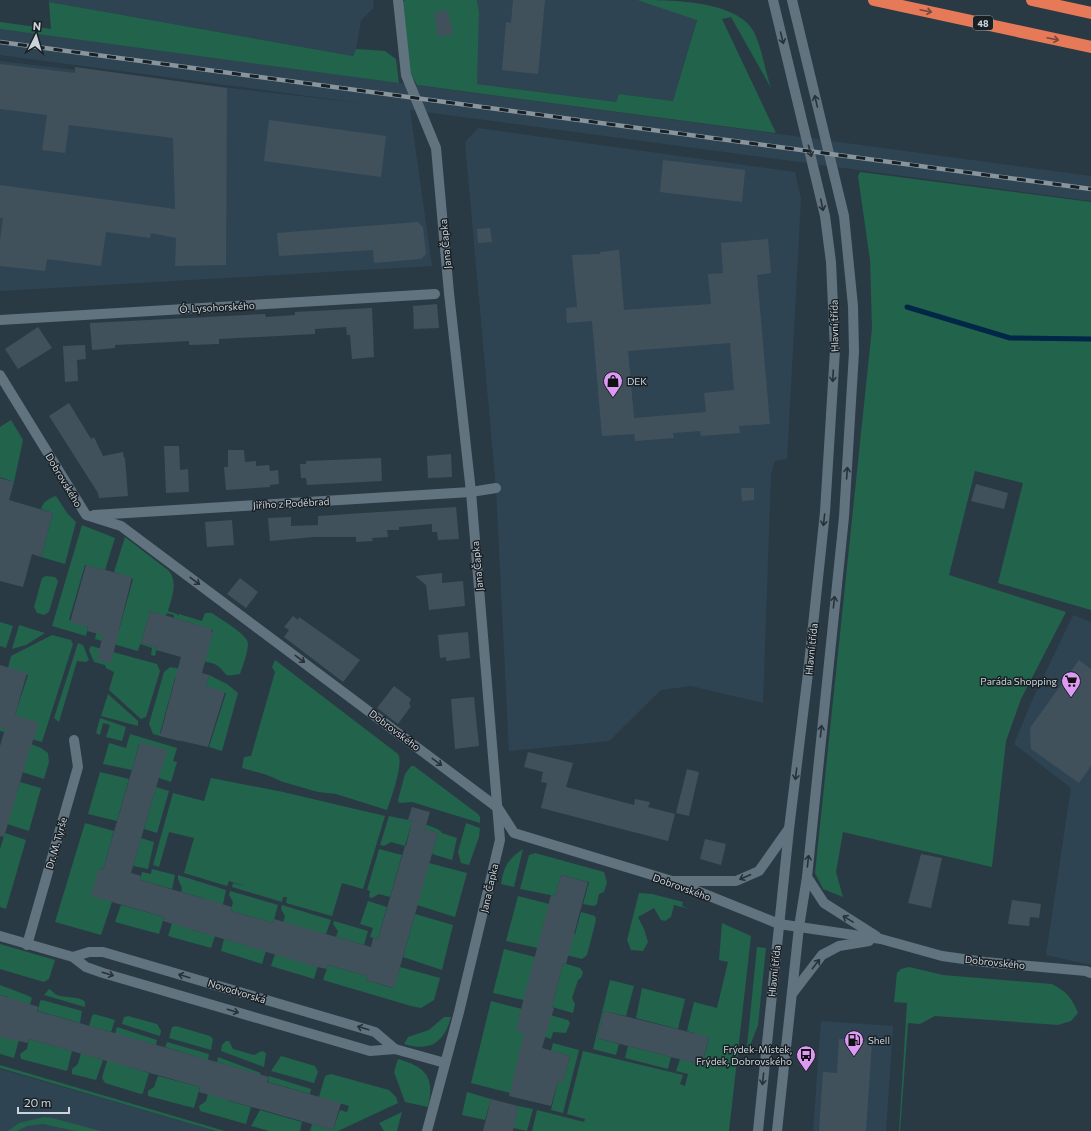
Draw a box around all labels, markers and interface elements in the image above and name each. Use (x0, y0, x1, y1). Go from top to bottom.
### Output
one-way arrow (919, 8, 932, 16)
north arrow (16, 16, 56, 56)
road number: 48 (973, 16, 993, 30)
text: N (32, 19, 42, 32)
one-way arrow (778, 31, 786, 44)
one-way arrow (1046, 35, 1059, 43)
one-way arrow (812, 95, 819, 108)
one-way arrow (807, 145, 814, 158)
one-way arrow (819, 198, 827, 211)
street label: Jana Čapka (437, 219, 453, 269)
street label: Ó. Lysohorského (179, 299, 255, 315)
street label: Hlavní třída (828, 300, 840, 352)
one-way arrow (830, 369, 837, 382)
shop icon: DEK (602, 370, 624, 398)
place label: DEK (627, 375, 647, 387)
street label: Dobrovského (43, 451, 85, 509)
one-way arrow (843, 467, 850, 480)
street label: Jiřího z Poděbrad (252, 495, 330, 511)
one-way arrow (820, 513, 828, 526)
street label: Jana Čapka (469, 541, 485, 591)
one-way arrow (190, 577, 201, 586)
one-way arrow (831, 596, 838, 609)
street label: Hlavní třída (802, 622, 820, 676)
one-way arrow (294, 655, 305, 663)
supermarket icon: Paráda Shopping (1060, 670, 1082, 698)
place label: Paráda Shopping (980, 675, 1058, 687)
street label: Dobrovského (367, 707, 423, 753)
one-way arrow (817, 725, 824, 738)
one-way arrow (432, 758, 443, 766)
one-way arrow (792, 767, 800, 780)
street label: Dr. M. Tyrše (43, 816, 69, 870)
one-way arrow (805, 855, 812, 868)
street label: Jana Čapka (478, 862, 500, 914)
street label: Dobrovského (651, 871, 713, 903)
one-way arrow (739, 874, 751, 881)
one-way arrow (842, 915, 854, 923)
street label: Hlavní třída (765, 944, 783, 998)
street label: Dobrovského (964, 953, 1026, 971)
one-way arrow (811, 958, 820, 969)
one-way arrow (101, 971, 114, 978)
one-way arrow (178, 972, 191, 979)
street label: Novodvorská (207, 976, 267, 1006)
one-way arrow (226, 1008, 239, 1015)
one-way arrow (356, 1024, 369, 1031)
fuel station icon: Shell (843, 1029, 865, 1057)
place label: Shell (868, 1034, 890, 1046)
place label: Frýdek-Místek, Frýdek, Dobrovského (696, 1043, 792, 1067)
bus stop icon: Frýdek-Místek, Frýdek, Dobrovského (795, 1044, 817, 1072)
one-way arrow (759, 1072, 767, 1085)
scale bar (18, 1089, 69, 1115)
text: 20 m (24, 1095, 51, 1109)

